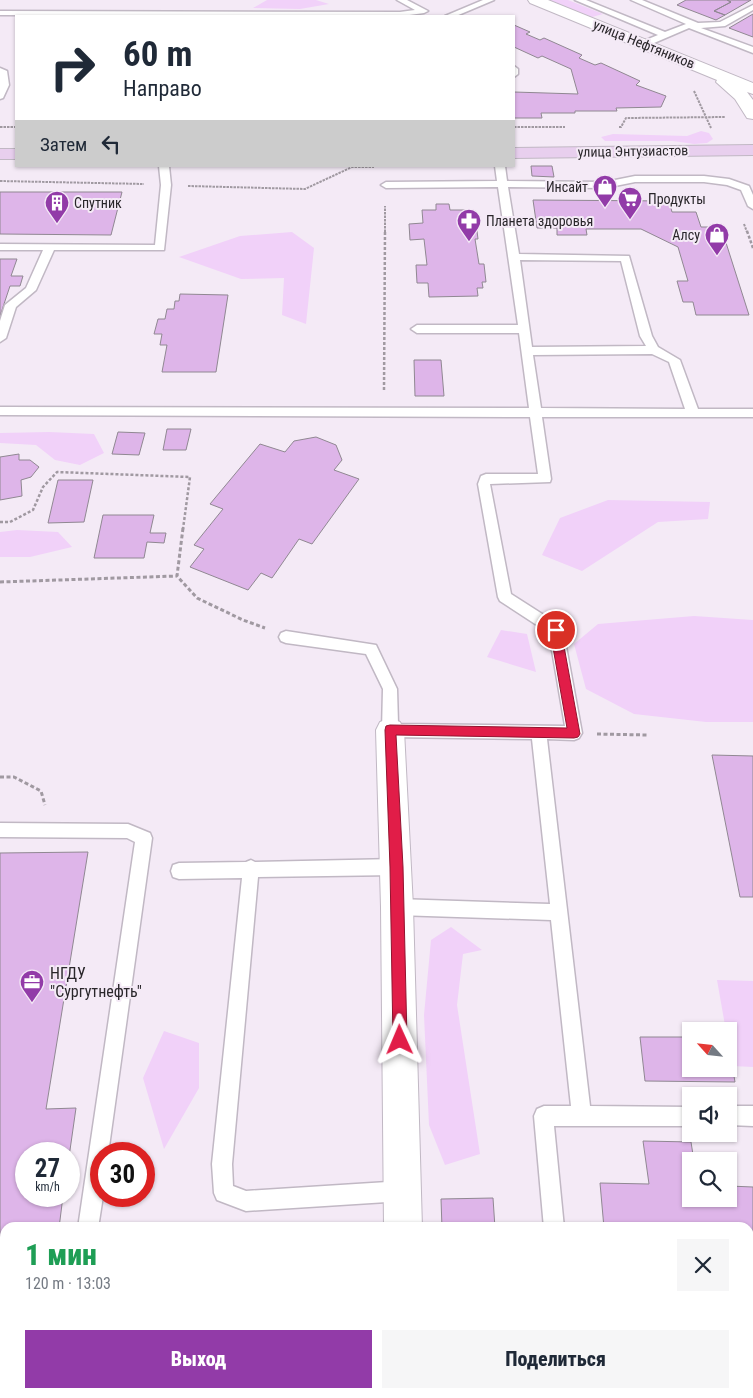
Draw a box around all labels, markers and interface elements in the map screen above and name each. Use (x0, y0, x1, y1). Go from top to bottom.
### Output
street label: улица Нефтяников (591, 16, 697, 72)
text: 60 m (123, 34, 192, 75)
icon: right (40, 35, 105, 100)
text: Направо (123, 76, 202, 101)
icon: left (97, 130, 125, 158)
text: Затем (40, 133, 87, 156)
street label: улица Энтузиастов (578, 142, 688, 160)
shop icon: Инсайт (592, 174, 618, 208)
place label: Инсайт (546, 179, 588, 195)
supermarket icon: Продукты (617, 186, 643, 220)
building icon: Спутник (44, 190, 70, 224)
place label: Продукты (648, 191, 706, 207)
place label: Спутник (74, 195, 122, 211)
pharmacy icon: Планета здоровья (456, 208, 482, 242)
place label: Планета здоровья (486, 213, 593, 229)
shop icon: Алсу (704, 222, 730, 256)
place label: Алсу (672, 227, 700, 243)
pin (535, 609, 577, 651)
icon: arrive (542, 616, 570, 644)
place label: НГДУ "Сургутнефть" (50, 964, 142, 1001)
office icon: НГДУ "Сургутнефть" (19, 969, 45, 1003)
position arrow (373, 1013, 425, 1065)
north arrow (682, 1022, 738, 1078)
map controls (682, 1022, 737, 1207)
button: sound (682, 1087, 737, 1142)
speed limit sign: 30 (90, 1142, 155, 1207)
button: search (682, 1152, 737, 1207)
text: 27 (35, 1154, 60, 1183)
text: km/h (35, 1180, 60, 1194)
text: 1 мин (25, 1237, 97, 1272)
button: close (677, 1239, 729, 1291)
text: 120 m · 13:03 (25, 1274, 111, 1293)
button: Выход (25, 1330, 372, 1388)
button: Поделиться (382, 1330, 729, 1388)

